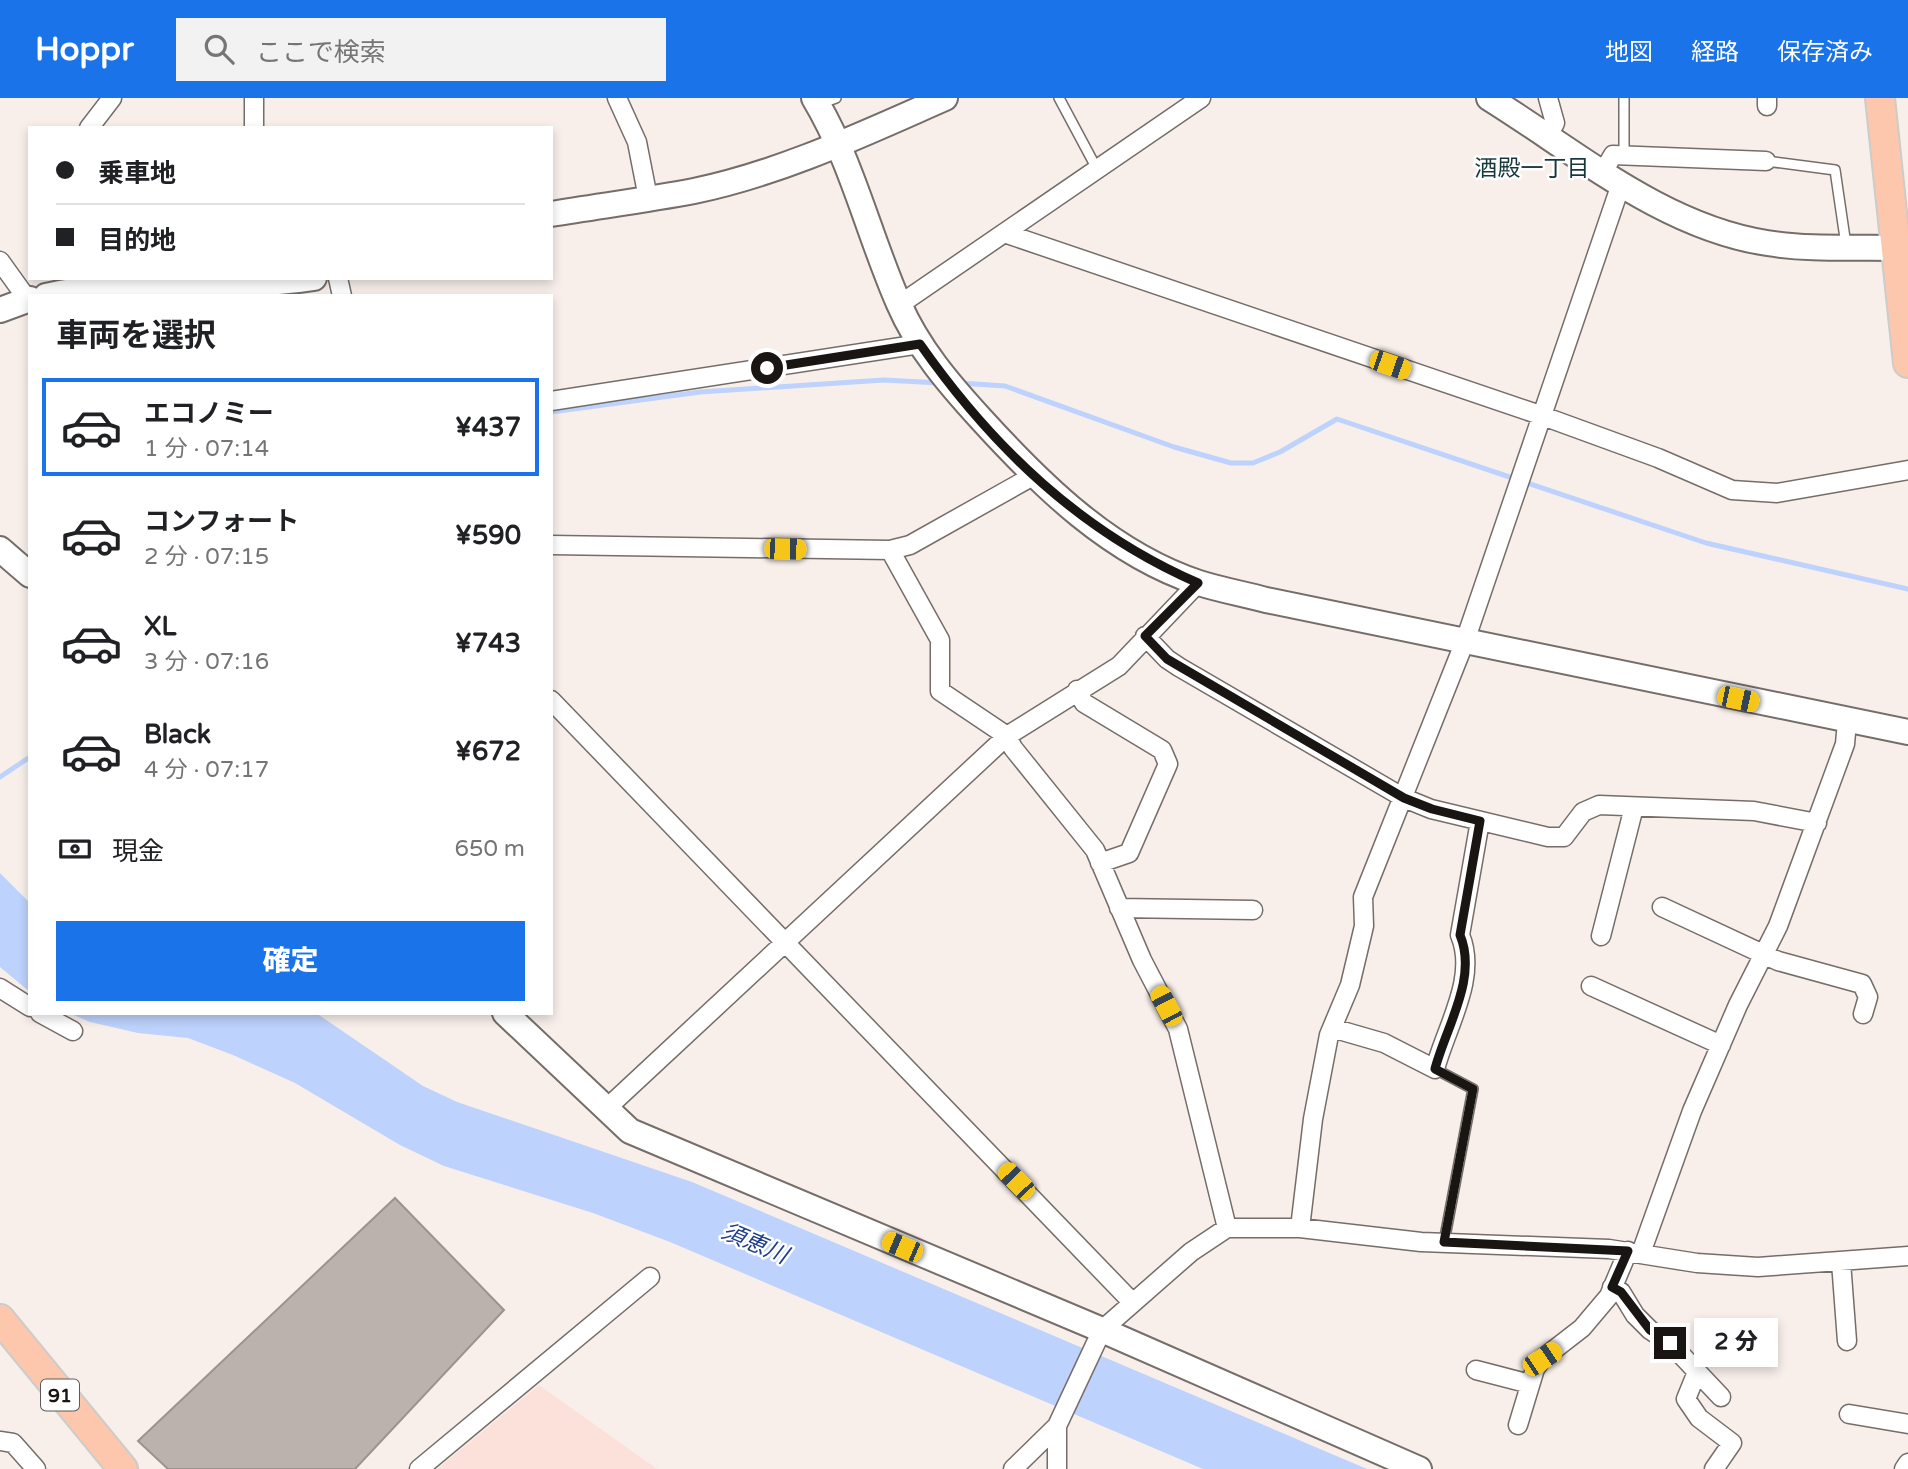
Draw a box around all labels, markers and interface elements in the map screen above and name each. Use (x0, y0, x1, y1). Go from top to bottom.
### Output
search box (176, 18, 666, 81)
text: Hoppr (35, 30, 134, 69)
icon: search (200, 30, 238, 68)
text: ここで検索 (256, 37, 386, 68)
text: 地図 (1605, 38, 1653, 67)
text: 経路 (1691, 38, 1739, 67)
text: 保存済み (1777, 38, 1873, 67)
district label: 酒殿一丁目 (1475, 155, 1590, 183)
text: 乗車地 (98, 158, 176, 189)
text: 目的地 (98, 225, 176, 256)
text: 車両を選択 (56, 317, 216, 355)
car (1367, 348, 1414, 382)
route start (751, 352, 783, 384)
icon: car (60, 396, 123, 459)
text: エコノミー (144, 398, 274, 429)
text: ¥437 (455, 412, 521, 443)
text: 1 分 · 07:14 (144, 435, 269, 463)
icon: car (60, 504, 123, 567)
text: コンフォート (144, 506, 299, 537)
text: ¥590 (455, 520, 521, 551)
car (764, 538, 807, 560)
text: 2 分 · 07:15 (144, 543, 269, 571)
text: XL (144, 611, 176, 642)
icon: car (60, 612, 123, 675)
text: ¥743 (455, 628, 521, 659)
text: 3 分 · 07:16 (144, 648, 269, 676)
car (1716, 684, 1761, 714)
text: Black (144, 719, 211, 750)
icon: car (60, 720, 123, 783)
text: ¥672 (455, 736, 521, 767)
text: 4 分 · 07:17 (144, 756, 269, 784)
icon: cash (56, 830, 94, 868)
text: 650 m (455, 835, 525, 863)
text: 現金 (112, 836, 164, 867)
button: 確定 (56, 921, 525, 1001)
car (1147, 983, 1186, 1029)
car (994, 1159, 1039, 1203)
water label: 須恵川 (717, 1218, 795, 1271)
car (879, 1229, 926, 1265)
callout: 2 分 (1694, 1318, 1778, 1368)
route end (1654, 1327, 1686, 1359)
text: 2 分 (1714, 1328, 1758, 1356)
car (1519, 1339, 1566, 1379)
road number: 91 (41, 1380, 79, 1410)

